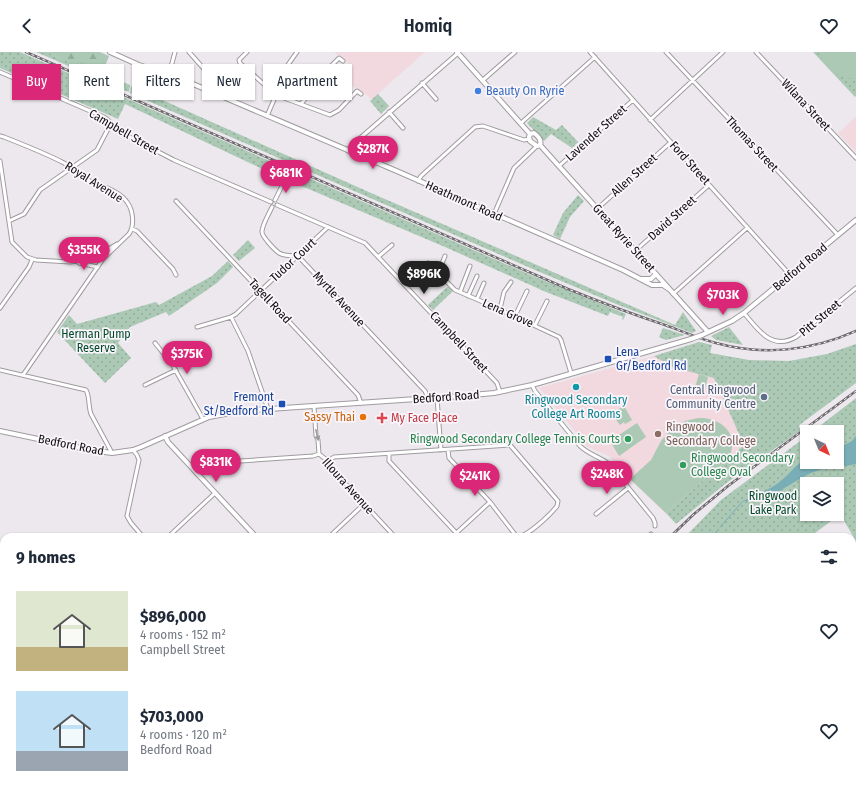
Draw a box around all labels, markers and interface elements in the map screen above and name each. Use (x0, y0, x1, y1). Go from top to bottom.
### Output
icon: back (16, 15, 38, 37)
text: Homiq (404, 15, 452, 37)
icon: heart (818, 15, 840, 37)
chip: Buy (12, 64, 61, 100)
chip: Rent (69, 64, 124, 100)
chip: Filters (132, 64, 194, 100)
chip: New (202, 64, 255, 100)
chip: Apartment (263, 64, 352, 100)
street label: Wilana Street (779, 76, 834, 134)
place label: Beauty On Ryrie (486, 84, 564, 98)
marker: Beauty On Ryrie (473, 86, 483, 96)
street label: Lavender Street (563, 102, 629, 164)
street label: Campbell Street (87, 106, 162, 158)
street label: Thomas Street (723, 113, 781, 175)
pin: $287K (345, 136, 401, 170)
street label: Ford Street (667, 138, 713, 188)
text: $287K (357, 141, 389, 156)
street label: Allen Street (608, 151, 660, 199)
street label: Royal Avenue (62, 159, 126, 205)
pin: $681K (258, 160, 314, 194)
text: $681K (270, 165, 302, 180)
street label: Heathmont Road (423, 178, 505, 224)
street label: David Street (645, 193, 699, 243)
street label: Great Ryrie Street (590, 201, 658, 275)
street label: Tudor Court (267, 235, 319, 285)
pin: $355K (56, 237, 112, 271)
street label: Bedford Road (770, 240, 830, 294)
text: $355K (68, 242, 100, 257)
pin: $896K (396, 261, 452, 295)
text: $896K (407, 266, 441, 281)
street label: Myrtle Avenue (310, 269, 368, 329)
street label: Tagell Road (246, 276, 294, 326)
pin: $703K (695, 282, 751, 316)
text: $703K (707, 287, 739, 302)
street label: Lena Grove (480, 296, 536, 330)
street label: Pitt Street (797, 297, 844, 339)
street label: Campbell Street (427, 309, 491, 376)
park label: Herman Pump Reserve (61, 327, 131, 355)
pin: $375K (159, 341, 215, 375)
place label: Lena Gr/Bedford Rd (616, 345, 687, 373)
text: $375K (171, 346, 203, 361)
marker: Lena Gr/Bedford Rd (603, 354, 613, 364)
marker: Ringwood Secondary College Art Rooms (571, 382, 581, 392)
place label: Central Ringwood Community Centre (666, 383, 756, 411)
street label: Bedford Road (412, 388, 480, 406)
place label: Fremont St/Bedford Rd (204, 390, 274, 418)
marker: Central Ringwood Community Centre (759, 392, 769, 402)
place label: Ringwood Secondary College Art Rooms (525, 393, 628, 421)
marker: Fremont St/Bedford Rd (277, 399, 287, 409)
place label: Sassy Thai (304, 410, 355, 424)
place label: My Face Place (391, 411, 458, 425)
marker: Sassy Thai (358, 412, 368, 422)
marker: My Face Place (376, 412, 388, 424)
place label: Ringwood Secondary College (666, 420, 756, 448)
north arrow (800, 425, 844, 469)
map controls (800, 425, 844, 521)
one-way arrow (314, 429, 320, 442)
marker: Ringwood Secondary College (653, 429, 663, 439)
street label: Bedford Road (37, 432, 105, 458)
place label: Ringwood Secondary College Tennis Courts (410, 432, 620, 446)
marker: Ringwood Secondary College Tennis Courts (623, 434, 633, 444)
pin: $831K (188, 449, 244, 483)
place label: Ringwood Secondary College Oval (691, 451, 794, 479)
text: $831K (200, 454, 232, 469)
street label: Illoura Avenue (319, 455, 377, 517)
marker: Ringwood Secondary College Oval (678, 460, 688, 470)
pin: $248K (579, 461, 635, 495)
pin: $241K (447, 463, 503, 497)
text: $248K (590, 466, 624, 481)
text: $241K (460, 468, 490, 483)
button: layers (800, 477, 844, 521)
park label: Ringwood Lake Park (749, 489, 797, 517)
icon: filters (818, 546, 840, 568)
text: 9 homes (16, 547, 75, 568)
text: $896,000 (140, 606, 206, 627)
icon: home (48, 607, 96, 655)
icon: heart (818, 620, 840, 642)
text: 4 rooms · 152 m² (140, 627, 226, 642)
text: Campbell Street (140, 642, 225, 657)
text: $703,000 (140, 706, 204, 727)
icon: home (48, 707, 96, 755)
icon: heart (818, 720, 840, 742)
text: 4 rooms · 120 m² (140, 727, 227, 742)
text: Bedford Road (140, 742, 212, 757)

